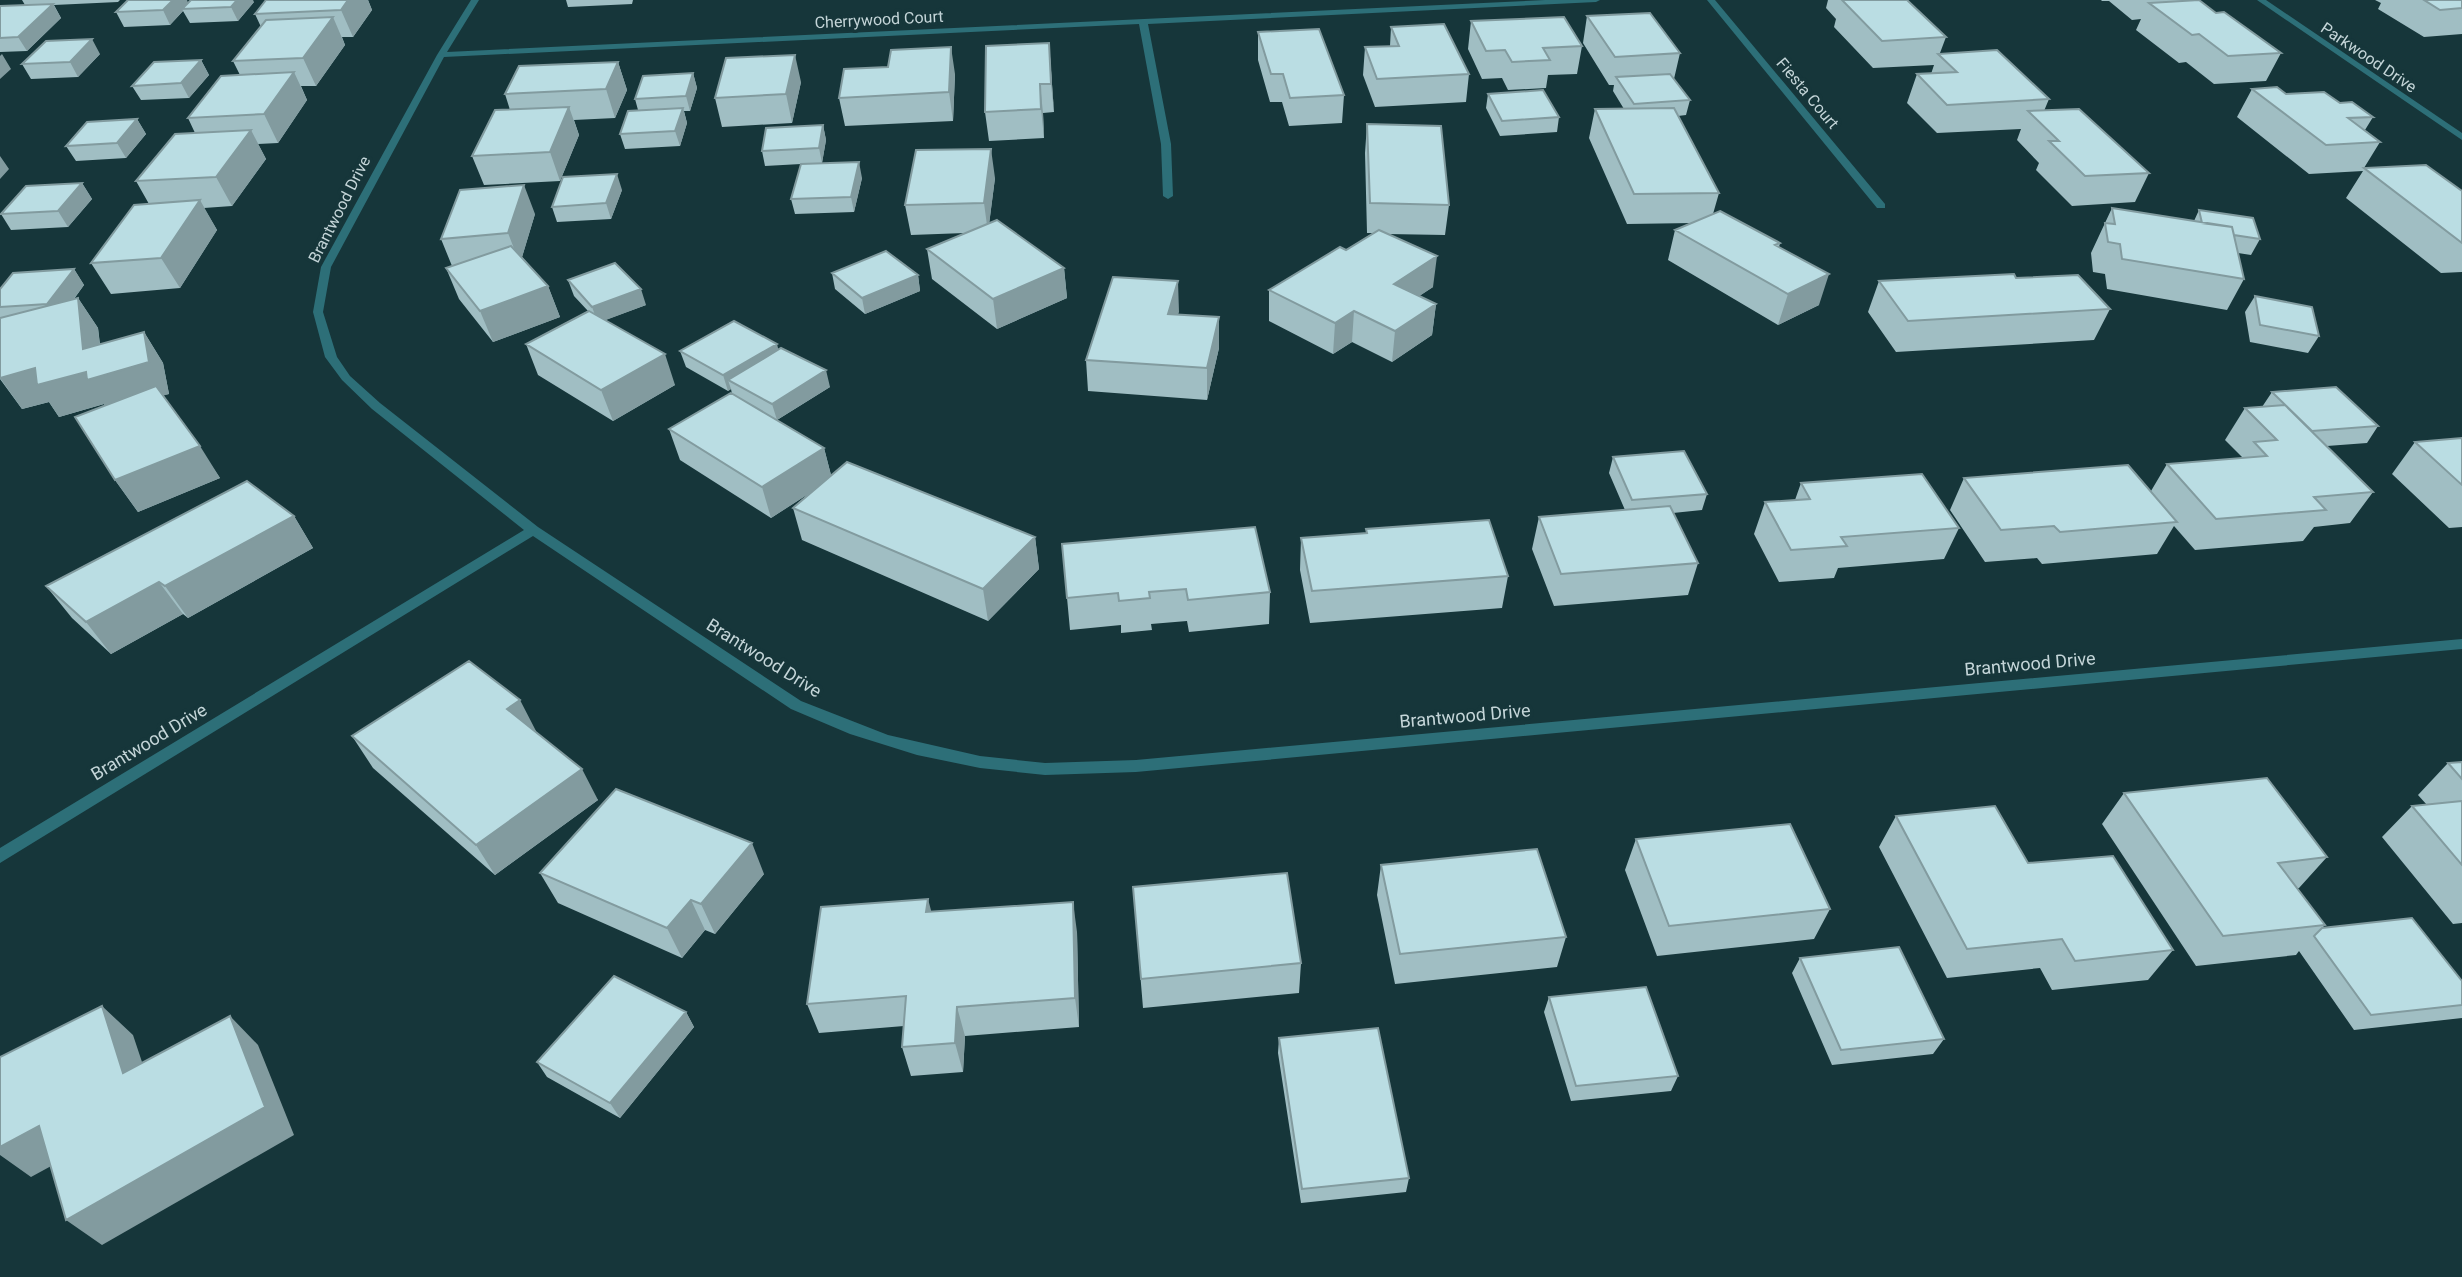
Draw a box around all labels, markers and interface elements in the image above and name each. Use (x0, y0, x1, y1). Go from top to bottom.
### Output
street label: Cherrywood Court (814, 7, 944, 32)
street label: Parkwood Drive (2317, 18, 2420, 96)
street label: Fiesta Court (1772, 54, 1843, 133)
street label: Brantwood Drive (304, 153, 374, 266)
street label: Brantwood Drive (703, 614, 826, 701)
street label: Brantwood Drive (1963, 647, 2096, 680)
street label: Brantwood Drive (87, 699, 211, 784)
street label: Brantwood Drive (1398, 699, 1531, 732)

